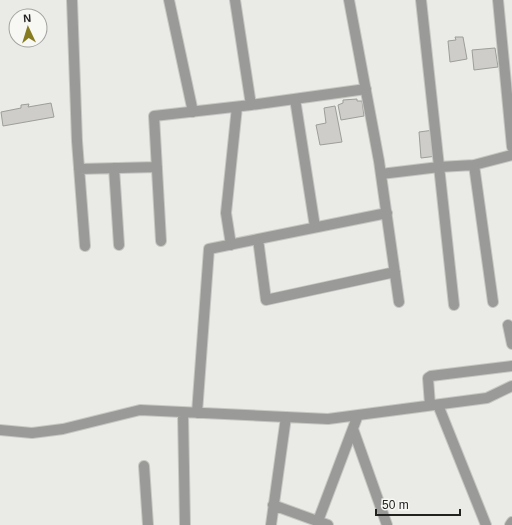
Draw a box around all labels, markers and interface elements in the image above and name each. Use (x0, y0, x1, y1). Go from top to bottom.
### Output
north arrow (8, 8, 48, 48)
text: N (23, 12, 32, 24)
scale bar (376, 491, 460, 517)
text: 50 m (382, 498, 409, 512)

